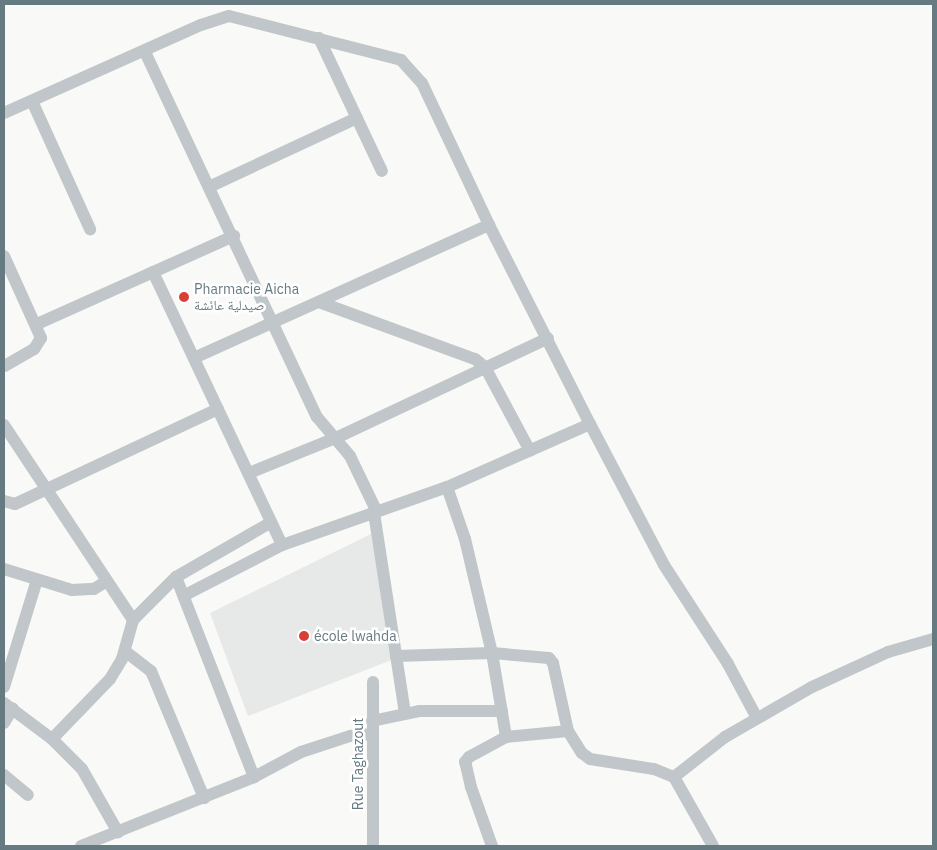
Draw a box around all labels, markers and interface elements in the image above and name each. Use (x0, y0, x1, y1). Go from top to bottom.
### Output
place label: Pharmacie Aicha صيدلية عائشة (194, 281, 299, 314)
marker: Pharmacie Aicha صيدلية عائشة (178, 291, 190, 303)
place label: école lwahda (314, 628, 397, 644)
marker: école lwahda (298, 630, 310, 642)
street label: Rue Taghazout (350, 718, 366, 810)

